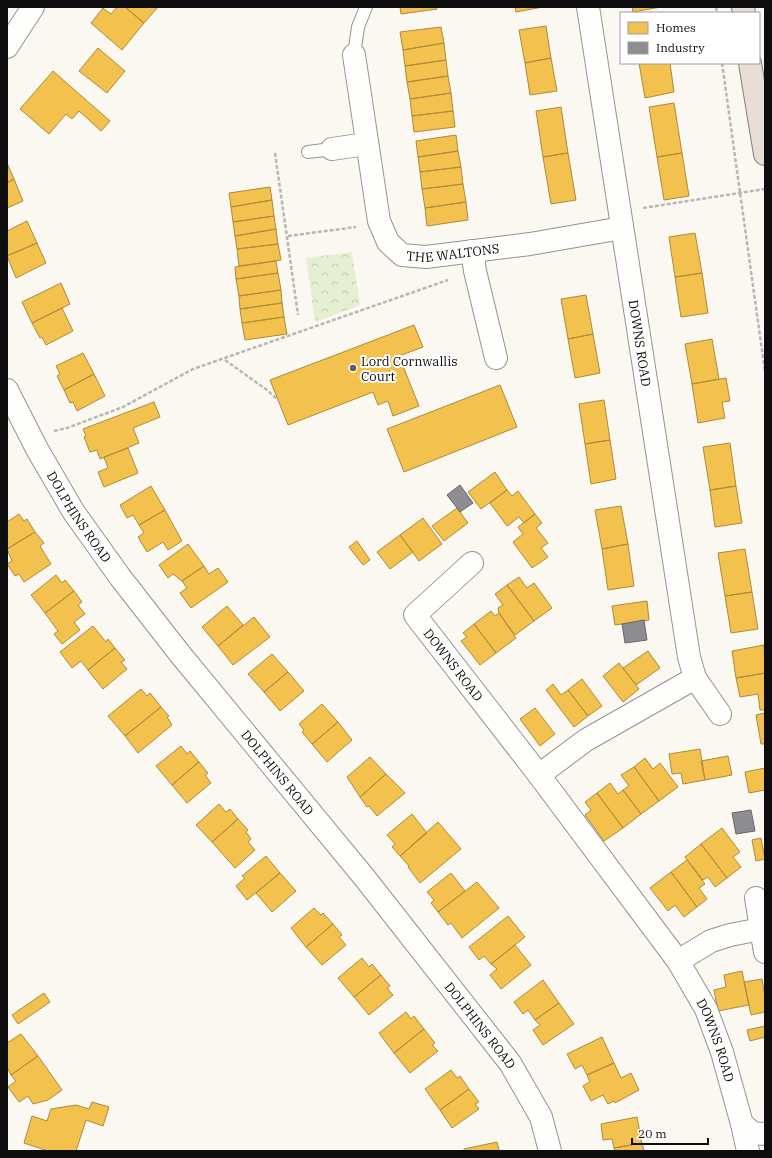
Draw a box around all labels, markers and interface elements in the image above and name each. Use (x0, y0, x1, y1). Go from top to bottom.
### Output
legend (620, 12, 760, 64)
text: Homes (656, 20, 696, 35)
text: Industry (656, 40, 705, 55)
street label: THE WALTONS (406, 240, 500, 266)
street label: DOWNS ROAD (625, 299, 655, 388)
place label: Lord Cornwallis Court (361, 353, 458, 385)
marker: Lord Cornwallis Court (348, 363, 358, 373)
street label: DOLPHINS ROAD (43, 468, 115, 566)
street label: DOWNS ROAD (420, 625, 487, 705)
street label: DOLPHINS ROAD (237, 727, 317, 819)
street label: DOLPHINS ROAD (441, 979, 519, 1072)
street label: DOWNS ROAD (693, 995, 738, 1084)
scale bar (632, 1120, 708, 1146)
text: 20 m (638, 1126, 667, 1141)

